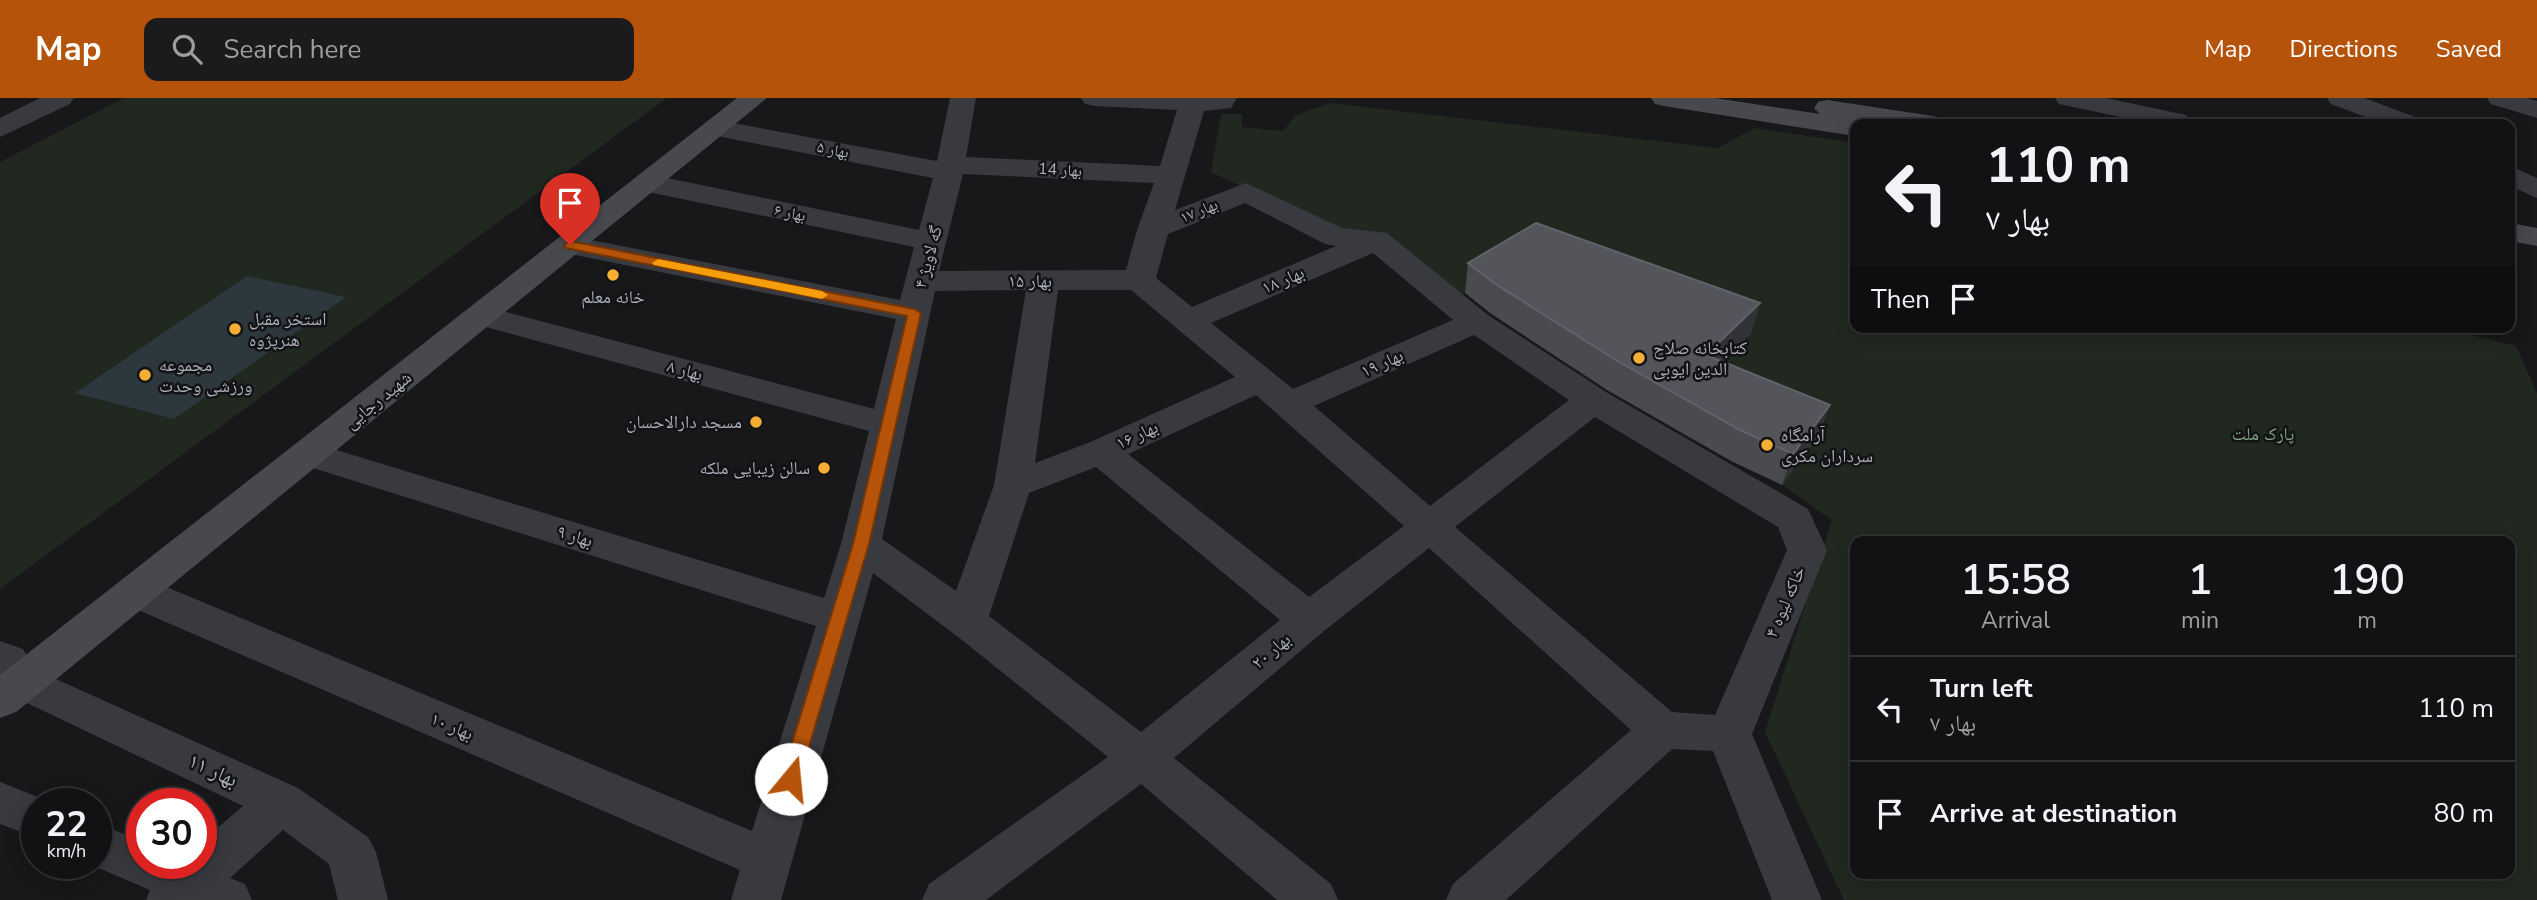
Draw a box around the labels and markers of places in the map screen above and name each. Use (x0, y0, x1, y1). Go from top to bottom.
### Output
pin (540, 173, 600, 245)
marker: خانه معلم (605, 267, 621, 283)
place label: خانه معلم (581, 285, 645, 309)
place label: استخر مقبل هنرپژوه (249, 307, 327, 352)
marker: استخر مقبل هنرپژوه (227, 321, 243, 337)
place label: کتابخانه صلاح الدین ایوبی (1653, 336, 1748, 381)
marker: کتابخانه صلاح الدین ایوبی (1631, 350, 1647, 366)
place label: مجموعه ورزشی وحدت (159, 353, 252, 398)
marker: مجموعه ورزشی وحدت (137, 367, 153, 383)
place label: مسجد دارالاحسان (626, 410, 742, 434)
marker: مسجد دارالاحسان (748, 414, 764, 430)
place label: آرامگاه سرداران مکری (1781, 423, 1873, 468)
marker: آرامگاه سرداران مکری (1759, 437, 1775, 453)
place label: سالن زیبایی ملکه (700, 456, 810, 480)
marker: سالن زیبایی ملکه (816, 460, 832, 476)

